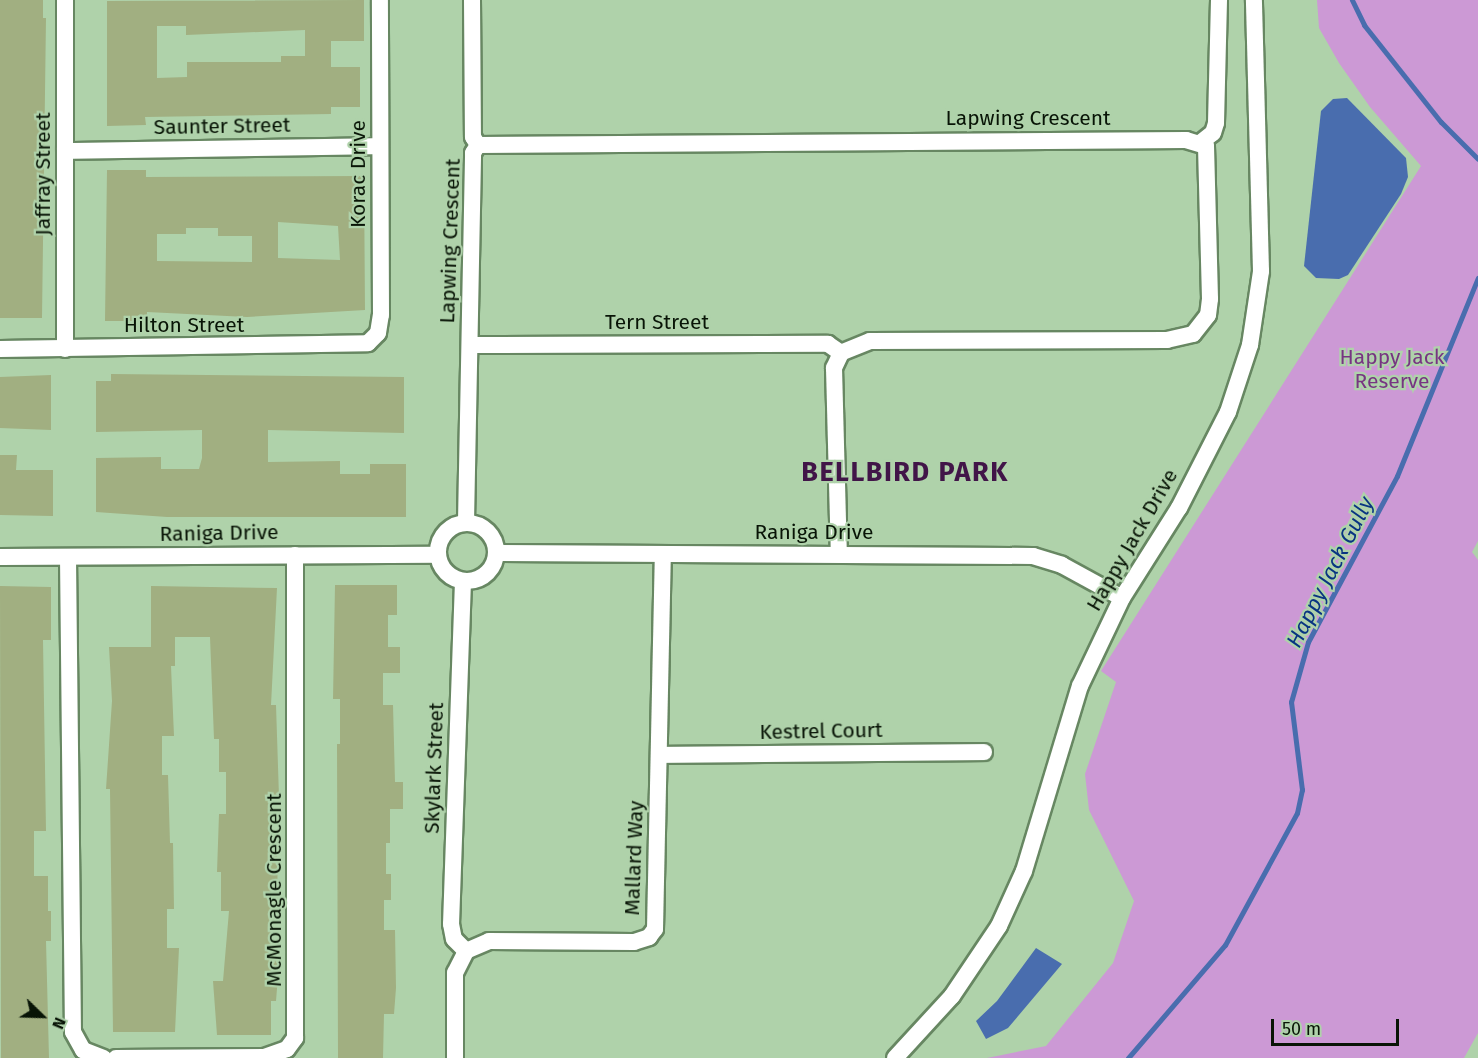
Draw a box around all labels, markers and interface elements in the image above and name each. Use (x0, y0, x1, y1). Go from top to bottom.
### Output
street label: Lapwing Crescent (945, 105, 1111, 131)
street label: Jaffray Street (30, 112, 56, 236)
street label: Saunter Street (153, 112, 291, 140)
street label: Korac Drive (345, 120, 371, 228)
street label: Lapwing Crescent (435, 158, 465, 324)
street label: Tern Street (605, 309, 709, 335)
street label: Hilton Street (124, 312, 244, 338)
park label: Happy Jack Reserve (1339, 344, 1445, 394)
district label: BELLBIRD PARK (801, 457, 1009, 489)
street label: Happy Jack Drive (1081, 464, 1183, 616)
water label: Happy Jack Gully (1281, 492, 1379, 652)
street label: Raniga Drive (159, 519, 279, 547)
street label: Raniga Drive (755, 519, 873, 545)
street label: Skylark Street (419, 702, 449, 834)
street label: Kestrel Court (759, 717, 883, 745)
street label: McMonagle Crescent (261, 793, 287, 987)
street label: Mallard Way (619, 800, 649, 916)
north arrow (12, 986, 72, 1046)
scale bar (1274, 1007, 1402, 1045)
text: N (48, 1015, 70, 1032)
text: 50 m (1282, 1018, 1321, 1040)

